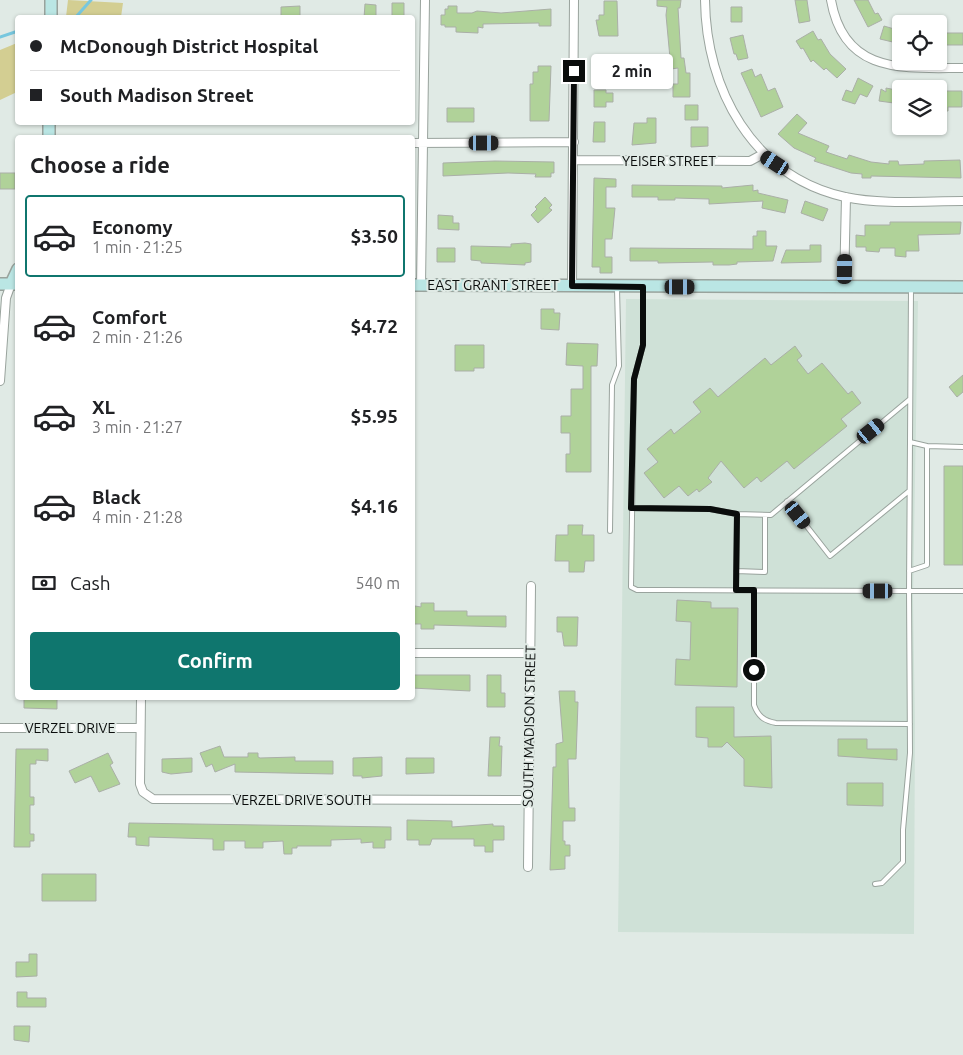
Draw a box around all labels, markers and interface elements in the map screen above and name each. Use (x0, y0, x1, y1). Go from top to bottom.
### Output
map controls (892, 15, 947, 135)
button: locate (892, 15, 947, 70)
text: McDonough District Hospital (60, 35, 318, 57)
callout: 2 min (592, 54, 674, 88)
route end (563, 60, 585, 82)
text: 2 min (612, 62, 652, 80)
button: layers (892, 80, 947, 135)
text: South Madison Street (60, 84, 254, 106)
car (469, 136, 499, 151)
car (758, 149, 791, 177)
text: Choose a ride (30, 152, 170, 177)
street label: YEISER STREET (622, 153, 716, 169)
icon: car (32, 214, 77, 259)
text: Economy (92, 216, 173, 238)
text: $3.50 (350, 225, 398, 247)
text: 1 min · 21:25 (92, 238, 183, 256)
car (837, 254, 852, 284)
street label: EAST GRANT STREET (427, 277, 559, 293)
car (665, 280, 695, 295)
icon: car (32, 304, 77, 349)
text: Comfort (92, 306, 167, 328)
text: $4.72 (350, 315, 398, 337)
text: 2 min · 21:26 (92, 328, 183, 346)
icon: car (32, 394, 77, 439)
text: XL (92, 396, 115, 418)
text: $5.95 (350, 405, 398, 427)
car (854, 416, 887, 446)
text: 3 min · 21:27 (92, 418, 183, 436)
icon: car (32, 484, 77, 529)
text: Black (92, 486, 141, 508)
text: $4.16 (350, 495, 398, 517)
car (782, 499, 813, 531)
text: 4 min · 21:28 (92, 508, 183, 526)
icon: cash (30, 569, 58, 597)
text: Cash (70, 572, 111, 594)
text: 540 m (355, 574, 400, 592)
car (863, 584, 893, 599)
button: Confirm (30, 632, 400, 690)
street label: SOUTH MADISON STREET (520, 645, 538, 807)
route start (743, 659, 765, 681)
street label: VERZEL DRIVE (25, 720, 116, 736)
street label: VERZEL DRIVE SOUTH (232, 792, 372, 808)

